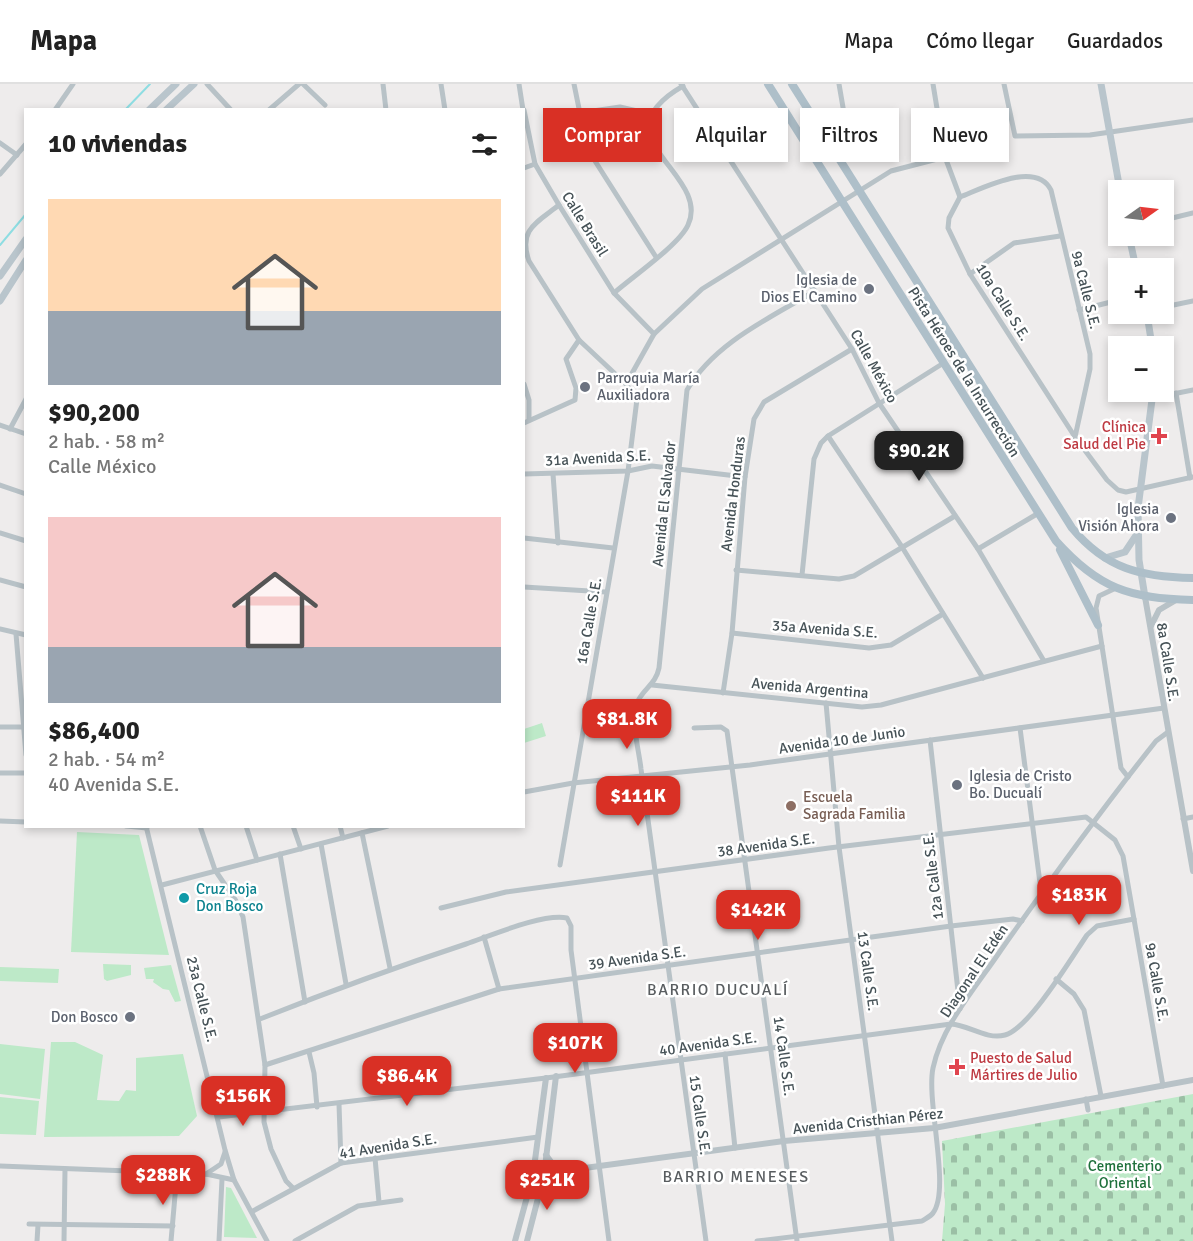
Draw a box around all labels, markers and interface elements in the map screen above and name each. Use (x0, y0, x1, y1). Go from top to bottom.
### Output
text: Mapa (30, 24, 97, 58)
text: Mapa (844, 28, 893, 54)
text: Cómo llegar (926, 28, 1034, 54)
text: Guardados (1067, 28, 1163, 54)
chip: Comprar (543, 108, 662, 162)
chip: Alquilar (674, 108, 788, 162)
chip: Filtros (800, 108, 899, 162)
chip: Nuevo (911, 108, 1009, 162)
text: 10 viviendas (48, 128, 187, 160)
icon: filters (468, 128, 501, 161)
north arrow (1108, 180, 1174, 246)
map controls (1108, 180, 1174, 402)
street label: Calle Brasil (558, 188, 612, 260)
icon: home (221, 238, 329, 346)
street label: 9a Calle S.E. (1068, 249, 1104, 331)
button: + (1108, 258, 1174, 324)
street label: 10a Calle S.E. (972, 260, 1034, 344)
place label: Iglesia de Dios El Camino (761, 271, 857, 306)
marker: Iglesia de Dios El Camino (862, 282, 876, 296)
street label: Pista Héroes de la Insurrección (904, 284, 1024, 460)
street label: Calle México (846, 326, 902, 406)
button: − (1108, 336, 1174, 402)
place label: Parroquia María Auxiliadora (597, 369, 700, 404)
marker: Parroquia María Auxiliadora (578, 380, 592, 394)
text: $90,200 (48, 397, 140, 429)
place label: Clínica Salud del Pie (1063, 418, 1146, 453)
marker: Clínica Salud del Pie (1150, 427, 1168, 445)
text: 2 hab. · 58 m² (48, 429, 165, 454)
pin: $90.2K (870, 431, 968, 482)
street label: Avenida Honduras (717, 435, 749, 553)
text: $90.2K (888, 438, 950, 463)
street label: Avenida El Salvador (648, 440, 680, 568)
street label: 31a Avenida S.E. (545, 446, 651, 470)
text: Calle México (48, 454, 156, 479)
place label: Iglesia Visión Ahora (1078, 500, 1159, 535)
marker: Iglesia Visión Ahora (1164, 511, 1178, 525)
icon: home (221, 556, 329, 664)
street label: 16a Calle S.E. (573, 576, 605, 666)
street label: 35a Avenida S.E. (772, 616, 879, 642)
street label: 8a Calle S.E. (1153, 621, 1183, 703)
street label: Avenida Argentina (751, 674, 869, 702)
pin: $81.8K (578, 699, 676, 750)
text: $81.8K (596, 706, 658, 731)
text: $86,400 (48, 715, 140, 747)
street label: Avenida 10 de Junio (778, 722, 907, 758)
text: 2 hab. · 54 m² (48, 747, 165, 772)
place label: Iglesia de Cristo Bo. Ducualí (969, 767, 1072, 802)
text: 40 Avenida S.E. (48, 772, 179, 797)
pin: $111K (596, 776, 680, 827)
marker: Iglesia de Cristo Bo. Ducualí (950, 778, 964, 792)
text: $111K (610, 783, 666, 808)
place label: Escuela Sagrada Familia (803, 788, 906, 823)
marker: Escuela Sagrada Familia (784, 799, 798, 813)
street label: 38 Avenida S.E. (716, 829, 816, 861)
street label: 12a Calle S.E. (919, 831, 947, 921)
pin: $183K (1037, 875, 1121, 926)
place label: Cruz Roja Don Bosco (196, 880, 263, 915)
text: $183K (1051, 882, 1107, 907)
pin: $142K (716, 890, 800, 941)
marker: Cruz Roja Don Bosco (177, 891, 191, 905)
text: $142K (730, 897, 786, 922)
street label: Diagonal El Edén (936, 921, 1012, 1021)
street label: 13 Calle S.E. (854, 930, 882, 1012)
street label: 9a Calle S.E. (1141, 941, 1173, 1023)
street label: 39 Avenida S.E. (587, 942, 687, 974)
street label: 23a Calle S.E. (183, 954, 221, 1044)
district label: BARRIO DUCUALÍ (647, 980, 789, 1000)
place label: Don Bosco (51, 1008, 118, 1026)
marker: Don Bosco (123, 1010, 137, 1024)
street label: 14 Calle S.E. (770, 1015, 798, 1097)
pin: $107K (533, 1023, 617, 1074)
street label: 40 Avenida S.E. (658, 1028, 758, 1060)
text: $107K (547, 1030, 603, 1055)
place label: Puesto de Salud Mártires de Julio (970, 1049, 1078, 1084)
pin: $86.4K (358, 1056, 456, 1107)
marker: Puesto de Salud Mártires de Julio (948, 1058, 966, 1076)
text: $86.4K (376, 1063, 438, 1088)
street label: 15 Calle S.E. (686, 1074, 714, 1156)
pin: $156K (201, 1076, 285, 1127)
text: $156K (215, 1083, 271, 1108)
street label: Avenida Cristhian Pérez (792, 1104, 944, 1138)
street label: 41 Avenida S.E. (338, 1129, 438, 1163)
pin: $288K (121, 1155, 205, 1206)
park label: Cementerio Oriental (1088, 1157, 1162, 1192)
pin: $251K (505, 1160, 589, 1211)
text: $288K (135, 1162, 191, 1187)
text: $251K (519, 1167, 575, 1192)
district label: BARRIO MENESES (662, 1167, 810, 1187)

